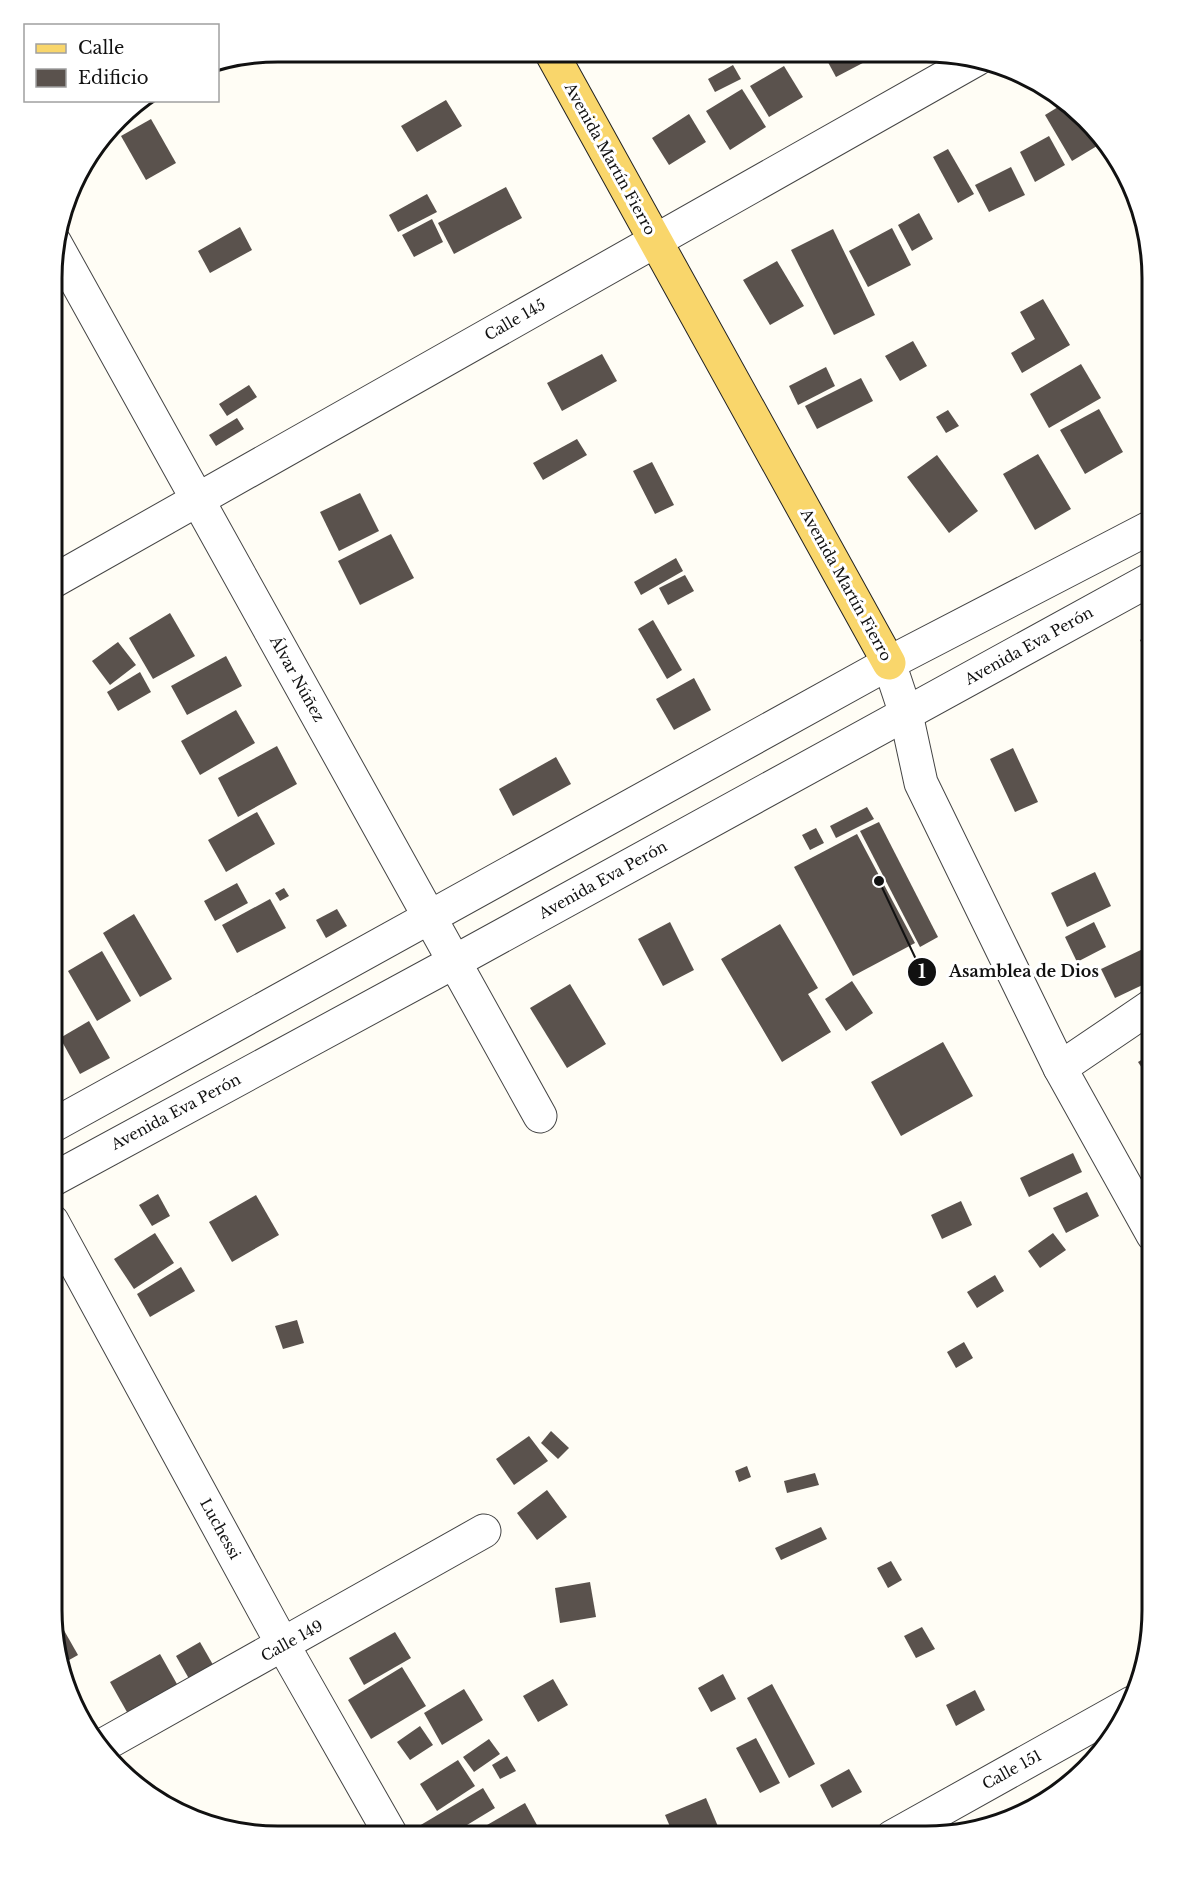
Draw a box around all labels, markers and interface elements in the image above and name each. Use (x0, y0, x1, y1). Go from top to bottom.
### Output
legend (24, 24, 219, 102)
text: Calle (78, 37, 124, 59)
text: Edificio (78, 67, 149, 89)
street label: Avenida Martín Fierro (560, 78, 660, 238)
street label: Calle 145 (481, 295, 549, 345)
street label: Avenida Martín Fierro (796, 504, 896, 664)
street label: Avenida Eva Perón (960, 602, 1096, 689)
street label: Álvar Núñez (266, 632, 329, 725)
street label: Avenida Eva Perón (534, 836, 670, 923)
callout: Asamblea de Dios (907, 955, 1111, 989)
text: 1 (918, 961, 926, 983)
text: Asamblea de Dios (948, 961, 1099, 981)
street label: Avenida Eva Perón (107, 1069, 244, 1154)
street label: Luchessi (196, 1495, 245, 1563)
street label: Calle 149 (257, 1616, 326, 1665)
street label: Calle 151 (979, 1746, 1045, 1794)

